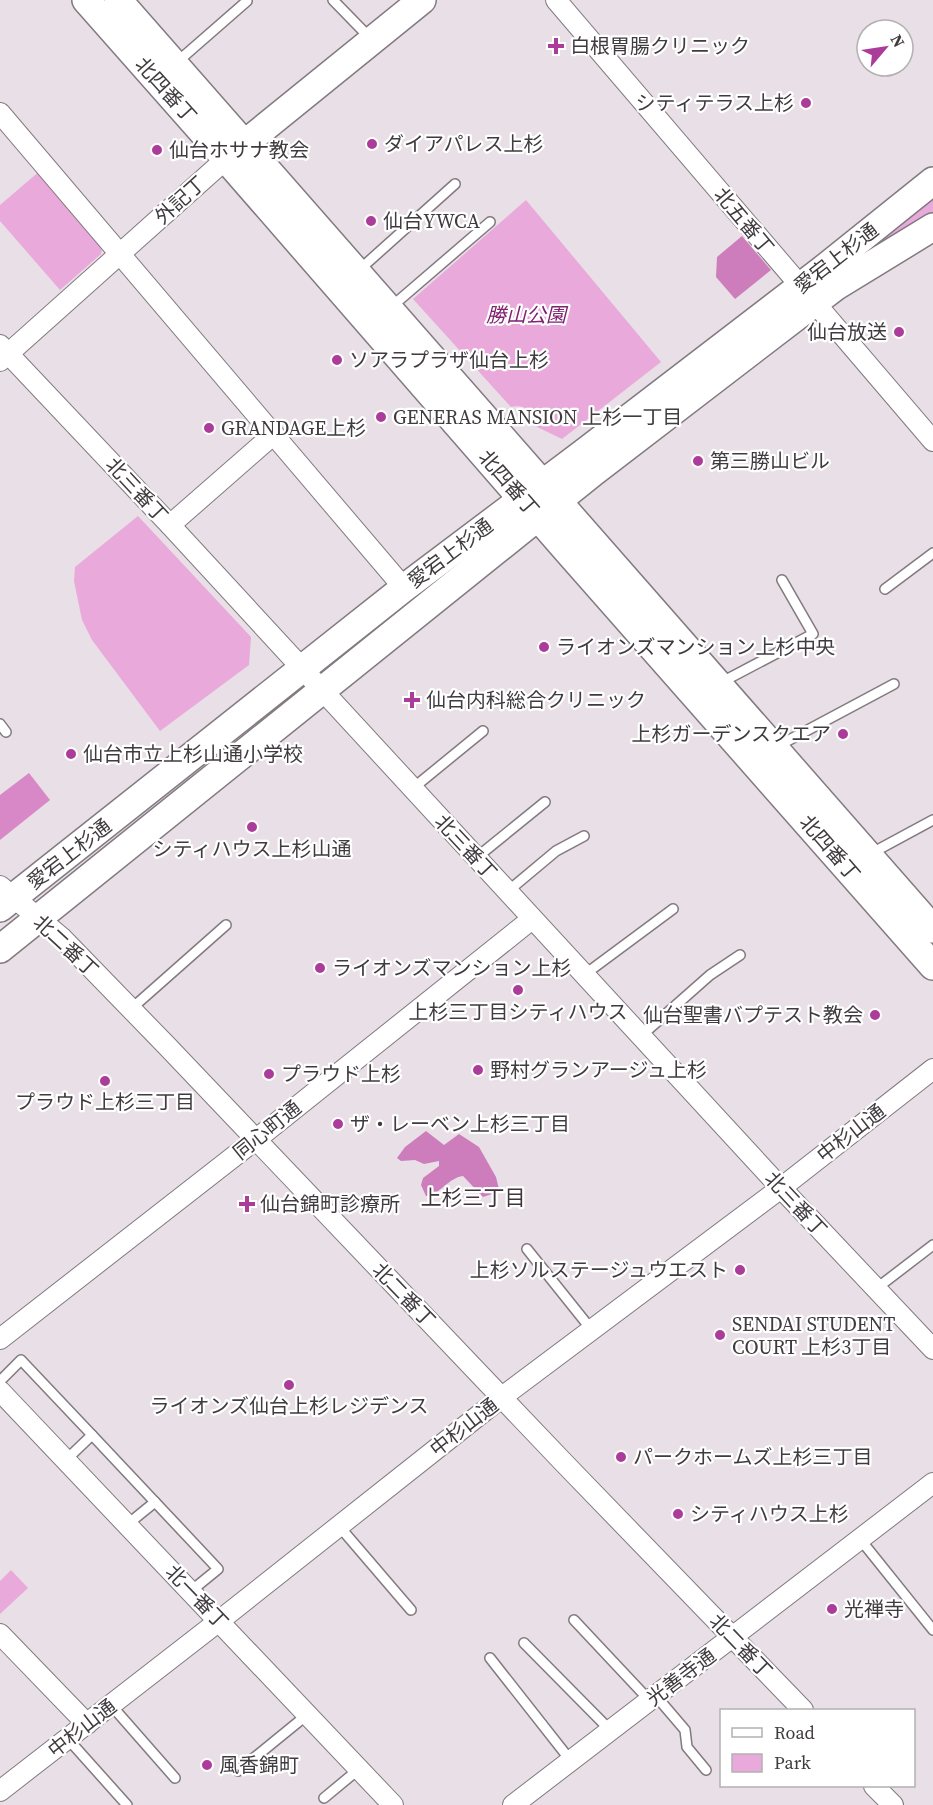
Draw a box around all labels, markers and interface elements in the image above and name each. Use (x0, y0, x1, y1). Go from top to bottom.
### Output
north arrow (855, 18, 915, 78)
text: N (886, 30, 911, 51)
place label: 白根胃腸クリニック (570, 32, 750, 60)
marker: 白根胃腸クリニック (547, 37, 565, 55)
street label: 北四番丁 (129, 51, 203, 129)
place label: シティテラス上杉 (636, 89, 794, 117)
marker: シティテラス上杉 (799, 96, 813, 110)
place label: ダイアパレス上杉 (384, 130, 544, 158)
place label: 仙台ホサナ教会 (169, 136, 309, 164)
marker: ダイアパレス上杉 (365, 137, 379, 151)
marker: 仙台ホサナ教会 (150, 143, 164, 157)
street label: 外記丁 (148, 170, 212, 230)
street label: 北五番丁 (708, 181, 780, 261)
place label: 仙台YWCA (383, 207, 481, 235)
marker: 仙台YWCA (364, 214, 378, 228)
street label: 愛宕上杉通 (788, 216, 884, 300)
park label: 勝山公園 (486, 301, 569, 329)
place label: 仙台放送 (807, 318, 887, 346)
marker: 仙台放送 (892, 325, 906, 339)
place label: ソアラプラザ仙台上杉 (349, 346, 549, 374)
marker: ソアラプラザ仙台上杉 (330, 353, 344, 367)
place label: GENERAS MANSION 上杉一丁目 (393, 403, 682, 431)
marker: GENERAS MANSION 上杉一丁目 (374, 410, 388, 424)
place label: GRANDAGE上杉 (221, 414, 366, 442)
marker: GRANDAGE上杉 (202, 421, 216, 435)
street label: 北四番丁 (472, 444, 546, 522)
place label: 第三勝山ビル (710, 447, 830, 475)
street label: 北三番丁 (99, 451, 175, 529)
marker: 第三勝山ビル (691, 454, 705, 468)
street label: 愛宕上杉通 (402, 512, 498, 594)
place label: ライオンズマンション上杉中央 (556, 633, 836, 661)
marker: ライオンズマンション上杉中央 (537, 640, 551, 654)
place label: 仙台内科総合クリニック (426, 686, 646, 714)
marker: 仙台内科総合クリニック (403, 691, 421, 709)
place label: 上杉ガーデンスクエア (631, 720, 831, 748)
marker: 上杉ガーデンスクエア (836, 727, 850, 741)
place label: 仙台市立上杉山通小学校 (83, 740, 303, 768)
marker: 仙台市立上杉山通小学校 (64, 747, 78, 761)
street label: 北三番丁 (428, 808, 504, 886)
street label: 北四番丁 (793, 809, 867, 887)
street label: 愛宕上杉通 (21, 812, 117, 896)
marker: シティハウス上杉山通 (245, 820, 259, 834)
place label: シティハウス上杉山通 (153, 835, 351, 863)
street label: 北二番丁 (27, 908, 105, 984)
place label: ライオンズマンション上杉 (332, 954, 572, 982)
marker: ライオンズマンション上杉 (313, 961, 327, 975)
marker: 上杉三丁目シティハウス (511, 983, 525, 997)
place label: 上杉三丁目シティハウス (409, 998, 627, 1026)
place label: 仙台聖書バプテスト教会 (643, 1001, 863, 1029)
marker: 仙台聖書バプテスト教会 (868, 1008, 882, 1022)
place label: 野村グランアージュ上杉 (490, 1056, 707, 1084)
place label: プラウド上杉 (281, 1060, 401, 1088)
marker: 野村グランアージュ上杉 (471, 1063, 485, 1077)
marker: プラウド上杉 (262, 1067, 276, 1081)
marker: プラウド上杉三丁目 (98, 1074, 112, 1088)
place label: プラウド上杉三丁目 (15, 1088, 195, 1116)
street label: 同心町通 (227, 1094, 307, 1166)
street label: 中杉山通 (811, 1097, 891, 1169)
place label: ザ・レーベン上杉三丁目 (350, 1110, 570, 1138)
marker: ザ・レーベン上杉三丁目 (331, 1117, 345, 1131)
street label: 北三番丁 (758, 1165, 834, 1243)
district label: 上杉三丁目 (421, 1183, 526, 1212)
place label: 仙台錦町診療所 (260, 1190, 400, 1218)
marker: 仙台錦町診療所 (238, 1195, 256, 1213)
place label: 上杉ソルステージュウエスト (470, 1256, 728, 1284)
street label: 北二番丁 (366, 1257, 442, 1333)
marker: 上杉ソルステージュウエスト (733, 1263, 747, 1277)
place label: SENDAI STUDENT COURT 上杉3丁目 (732, 1310, 895, 1361)
marker: SENDAI STUDENT COURT 上杉3丁目 (713, 1328, 727, 1342)
marker: ライオンズ仙台上杉レジデンス (282, 1378, 296, 1392)
street label: 中杉山通 (424, 1391, 504, 1463)
place label: ライオンズ仙台上杉レジデンス (149, 1392, 429, 1420)
place label: パークホームズ上杉三丁目 (633, 1443, 872, 1471)
marker: パークホームズ上杉三丁目 (614, 1450, 628, 1464)
place label: シティハウス上杉 (690, 1500, 849, 1528)
marker: シティハウス上杉 (671, 1507, 685, 1521)
street label: 北一番丁 (159, 1559, 235, 1635)
place label: 光禅寺 (844, 1595, 904, 1623)
marker: 光禅寺 (825, 1602, 839, 1616)
street label: 北二番丁 (703, 1608, 779, 1684)
street label: 光善寺通 (641, 1642, 721, 1712)
street label: 中杉山通 (42, 1692, 122, 1764)
legend (720, 1709, 915, 1787)
text: Road (774, 1720, 815, 1745)
text: Park (774, 1750, 811, 1775)
place label: 風香錦町 (219, 1751, 299, 1779)
marker: 風香錦町 (200, 1758, 214, 1772)

